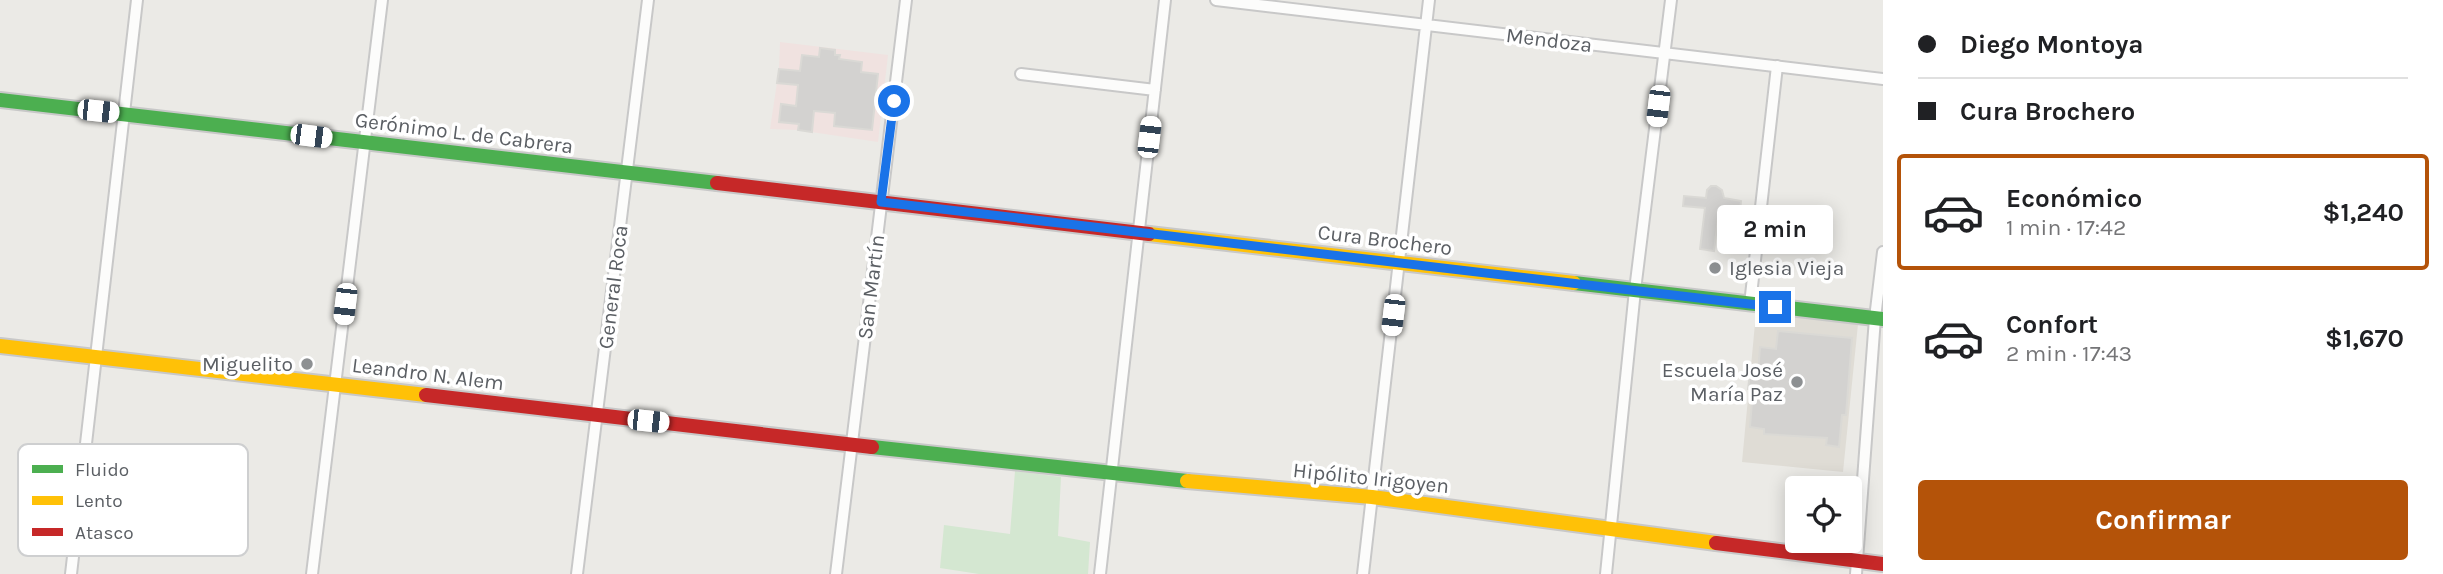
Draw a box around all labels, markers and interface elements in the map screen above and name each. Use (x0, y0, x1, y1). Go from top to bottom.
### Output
street label: Mendoza (1505, 23, 1593, 57)
text: Diego Montoya (1960, 29, 2144, 60)
car (1646, 84, 1671, 128)
route start (878, 85, 910, 117)
text: Cura Brochero (1960, 96, 2135, 127)
car (77, 98, 120, 124)
street label: Gerónimo L. de Cabrera (354, 108, 574, 158)
car (1137, 115, 1162, 159)
car (289, 123, 334, 149)
icon: car (1922, 181, 1985, 244)
text: Económico (2006, 183, 2142, 214)
text: $1,240 (2323, 197, 2404, 228)
callout: 2 min (1717, 205, 1833, 254)
text: 1 min · 17:42 (2006, 214, 2126, 241)
text: 2 min (1743, 216, 1807, 243)
street label: Cura Brochero (1316, 220, 1454, 260)
street label: General Roca (594, 224, 632, 350)
street label: San Martín (853, 233, 889, 341)
place label: Iglesia Vieja (1729, 256, 1844, 280)
marker: Iglesia Vieja (1707, 260, 1723, 276)
car (333, 282, 358, 326)
route end (1759, 291, 1791, 323)
car (1381, 293, 1406, 337)
icon: car (1922, 307, 1985, 370)
text: Confort (2006, 309, 2098, 340)
text: $1,670 (2325, 323, 2404, 354)
text: 2 min · 17:43 (2006, 340, 2132, 367)
place label: Miguelito (202, 352, 293, 376)
street label: Leandro N. Alem (351, 353, 505, 395)
marker: Miguelito (299, 356, 315, 372)
place label: Escuela José María Paz (1662, 358, 1783, 406)
marker: Escuela José María Paz (1789, 374, 1805, 390)
car (627, 408, 670, 434)
legend (18, 444, 248, 556)
street label: Hipólito Irigoyen (1292, 458, 1450, 498)
text: Fluido (75, 459, 129, 481)
map controls (1785, 476, 1862, 553)
button: locate (1785, 476, 1862, 553)
button: Confirmar (1918, 480, 2408, 560)
text: Lento (75, 490, 123, 512)
text: Atasco (75, 522, 134, 544)

